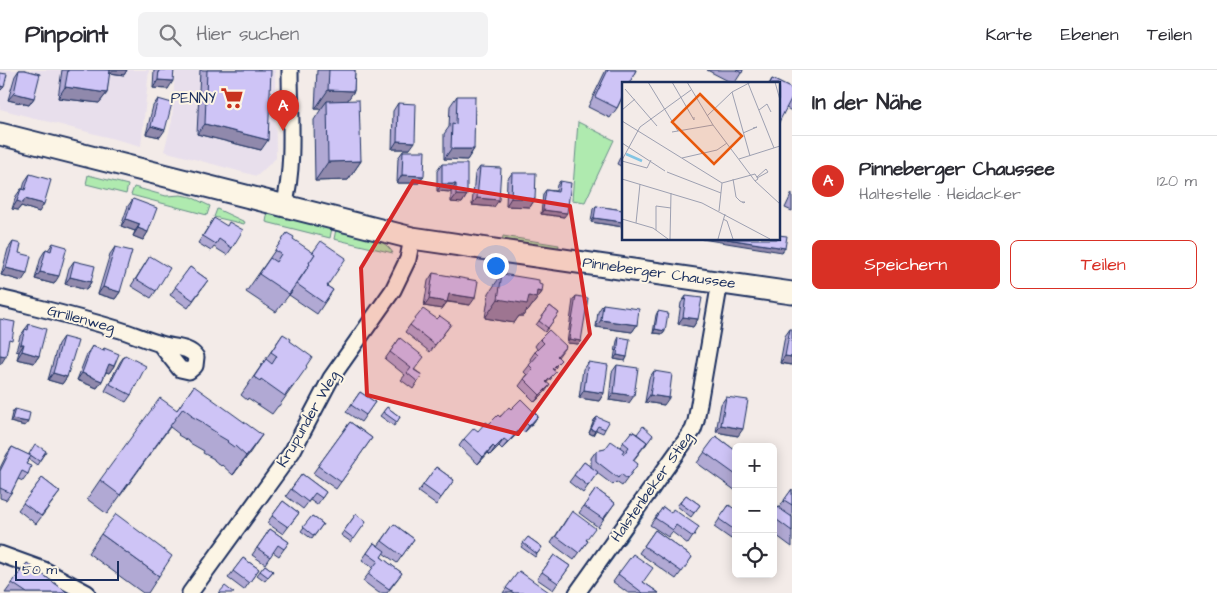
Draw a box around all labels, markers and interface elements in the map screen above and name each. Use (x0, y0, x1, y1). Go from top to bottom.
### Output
search box (138, 12, 488, 57)
text: Pinpoint (25, 18, 108, 52)
icon: search (156, 21, 184, 49)
text: Hier suchen (196, 21, 299, 48)
text: Karte (985, 22, 1033, 47)
text: Ebenen (1061, 22, 1119, 47)
text: Teilen (1147, 22, 1192, 47)
inset map (622, 82, 780, 240)
supermarket icon: PENNY (219, 85, 245, 111)
place label: PENNY (171, 88, 216, 109)
text: In der Nähe (812, 88, 922, 117)
pin: A (267, 90, 299, 131)
text: Pinneberger Chaussee (859, 156, 1055, 183)
text: A (823, 170, 833, 192)
text: 120 m (1157, 170, 1197, 192)
text: Haltestelle · Heidacker (859, 183, 1021, 205)
button: Speichern (812, 240, 1000, 289)
button: Teilen (1010, 240, 1197, 289)
street label: Pinneberger Chaussee (581, 252, 737, 295)
your location (483, 253, 509, 279)
street label: Grillenweg (45, 300, 117, 339)
street label: Krupunder Weg (272, 367, 345, 472)
street label: Halstenbeker Stieg (606, 427, 699, 547)
map controls (732, 443, 777, 578)
button: + (732, 443, 777, 488)
button: − (732, 488, 777, 533)
button: locate (732, 533, 777, 578)
scale bar (15, 558, 119, 581)
text: 50 m (22, 560, 57, 580)

